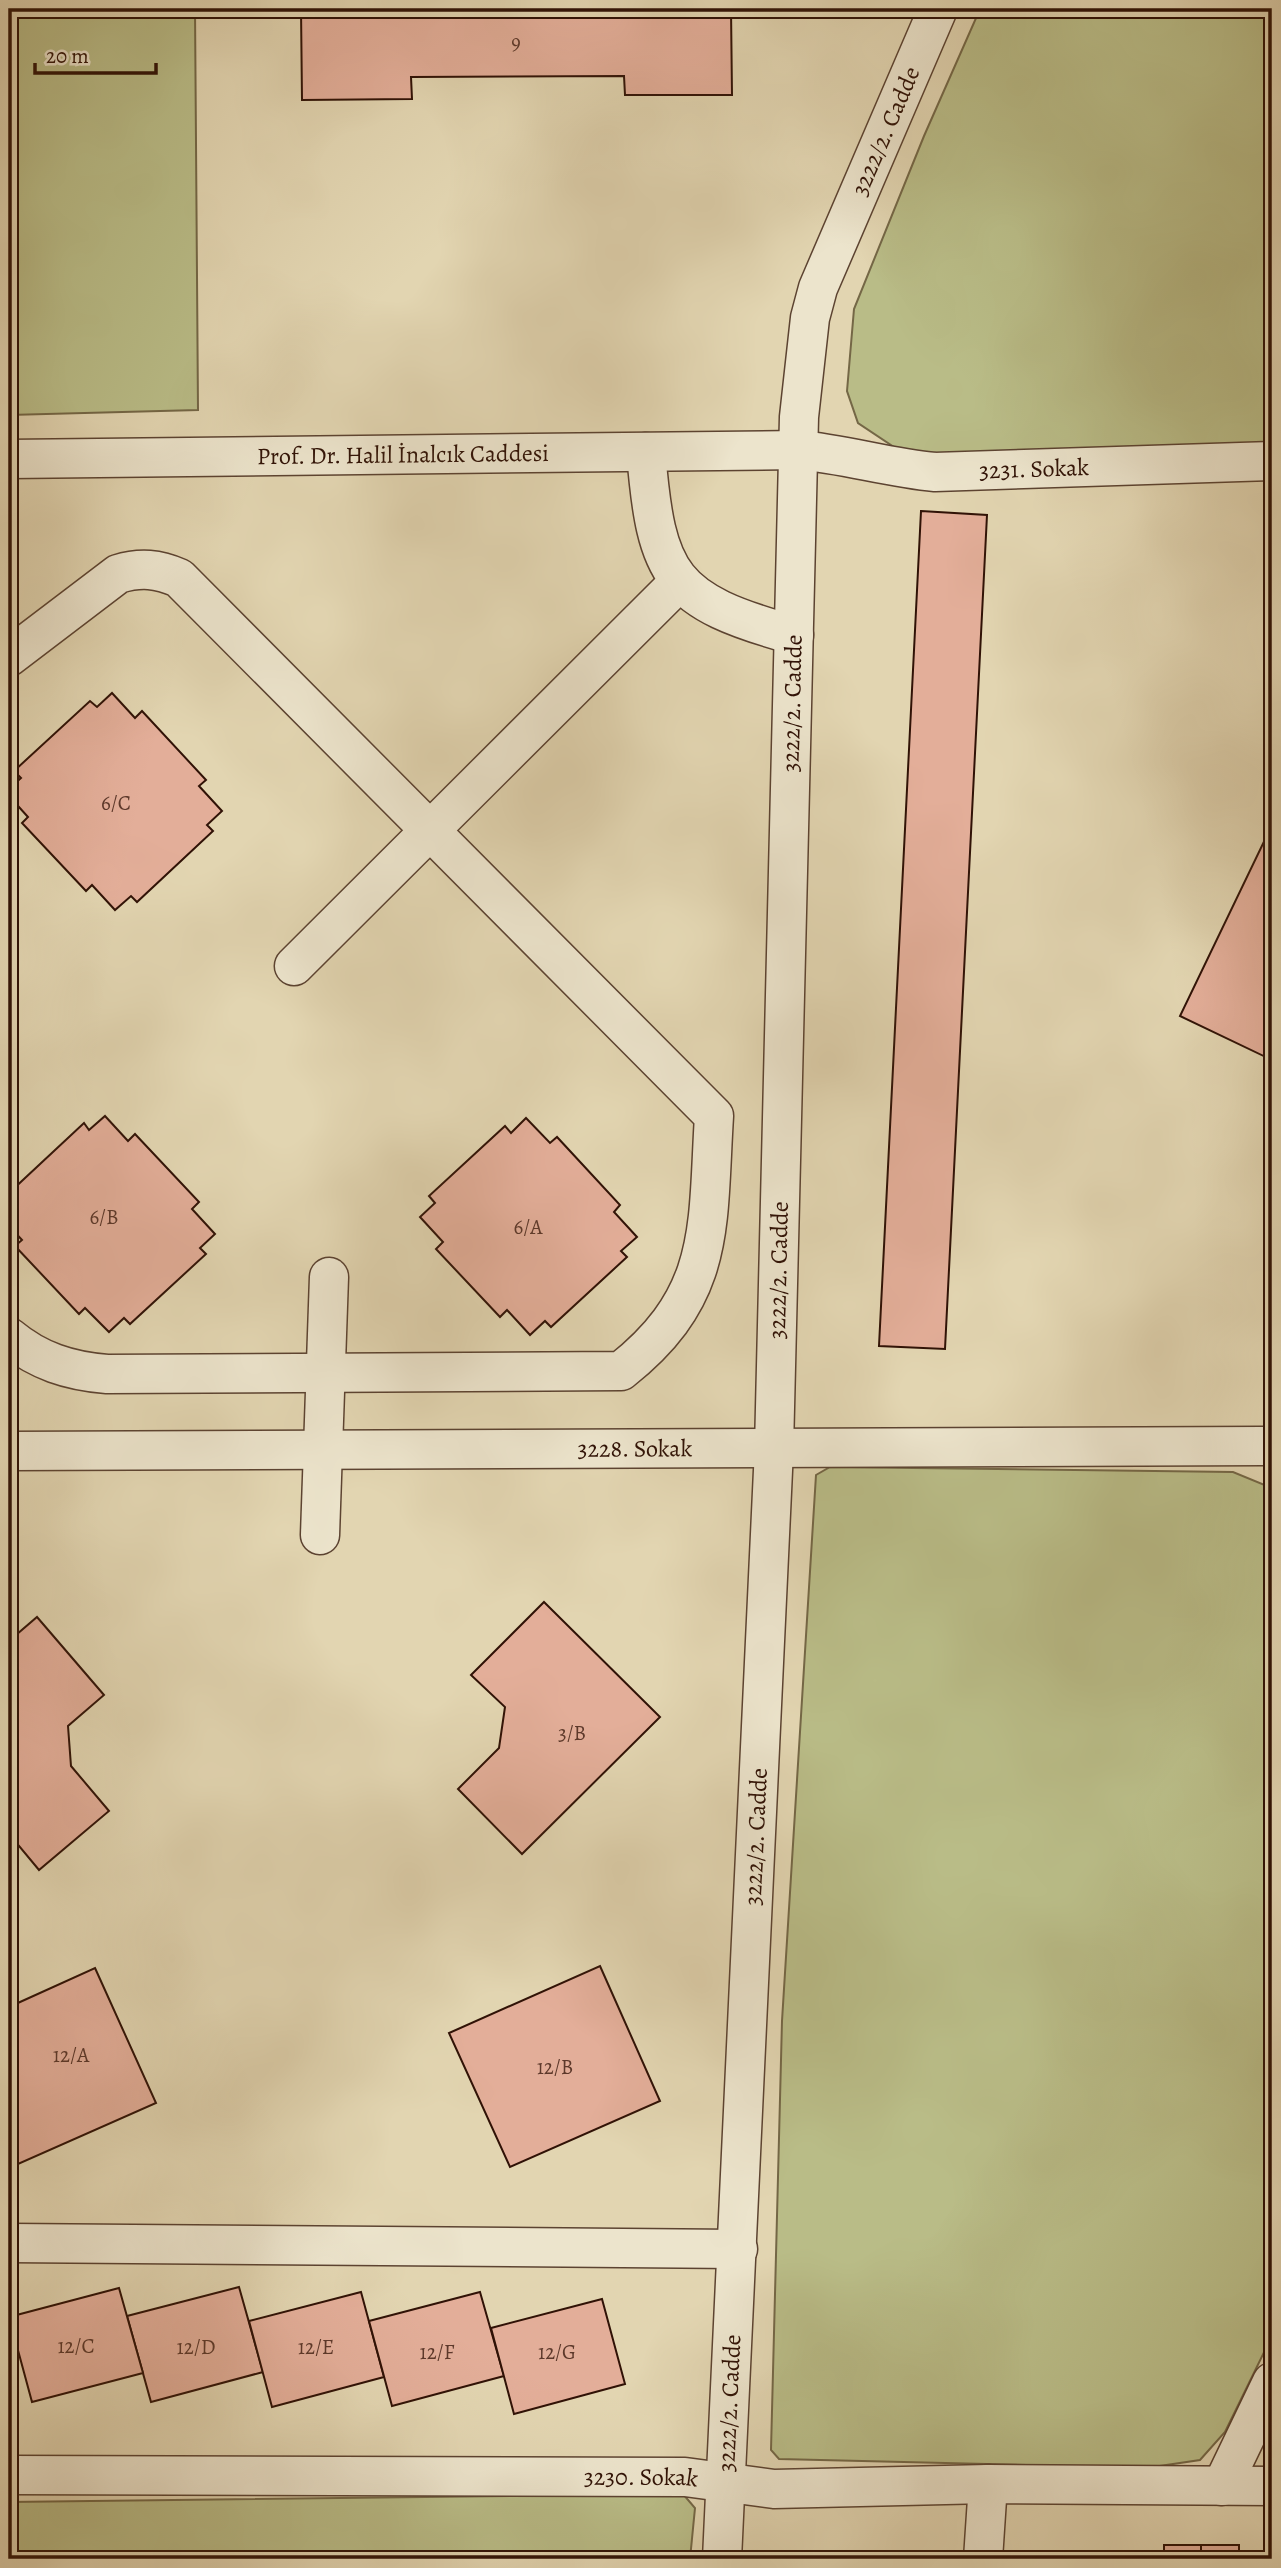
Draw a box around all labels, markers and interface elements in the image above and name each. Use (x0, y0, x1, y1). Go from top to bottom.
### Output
house number: 9 (511, 28, 521, 56)
scale bar (35, 32, 156, 76)
text: 20 m (46, 42, 89, 70)
street label: 3222/2. Cadde (844, 61, 927, 201)
street label: Prof. Dr. Halil İnalcık Caddesi (257, 437, 549, 472)
street label: 3231. Sokak (979, 451, 1090, 487)
street label: 3222/2. Cadde (774, 634, 810, 773)
house number: 6/C (101, 789, 131, 817)
street label: 3222/2. Cadde (761, 1201, 796, 1340)
house number: 6/B (89, 1203, 119, 1231)
house number: 6/A (514, 1213, 543, 1241)
street label: 3228. Sokak (578, 1432, 693, 1465)
house number: 3/B (558, 1719, 586, 1747)
street label: 3222/2. Cadde (737, 1767, 775, 1906)
house number: 12/A (53, 2041, 90, 2069)
house number: 12/B (537, 2053, 573, 2081)
house number: 12/C (57, 2332, 95, 2360)
house number: 12/D (177, 2333, 215, 2361)
house number: 12/E (298, 2333, 334, 2361)
street label: 3222/2. Cadde (710, 2334, 749, 2473)
house number: 12/F (420, 2338, 455, 2366)
house number: 12/G (538, 2338, 576, 2366)
street label: 3230. Sokak (584, 2461, 700, 2495)

